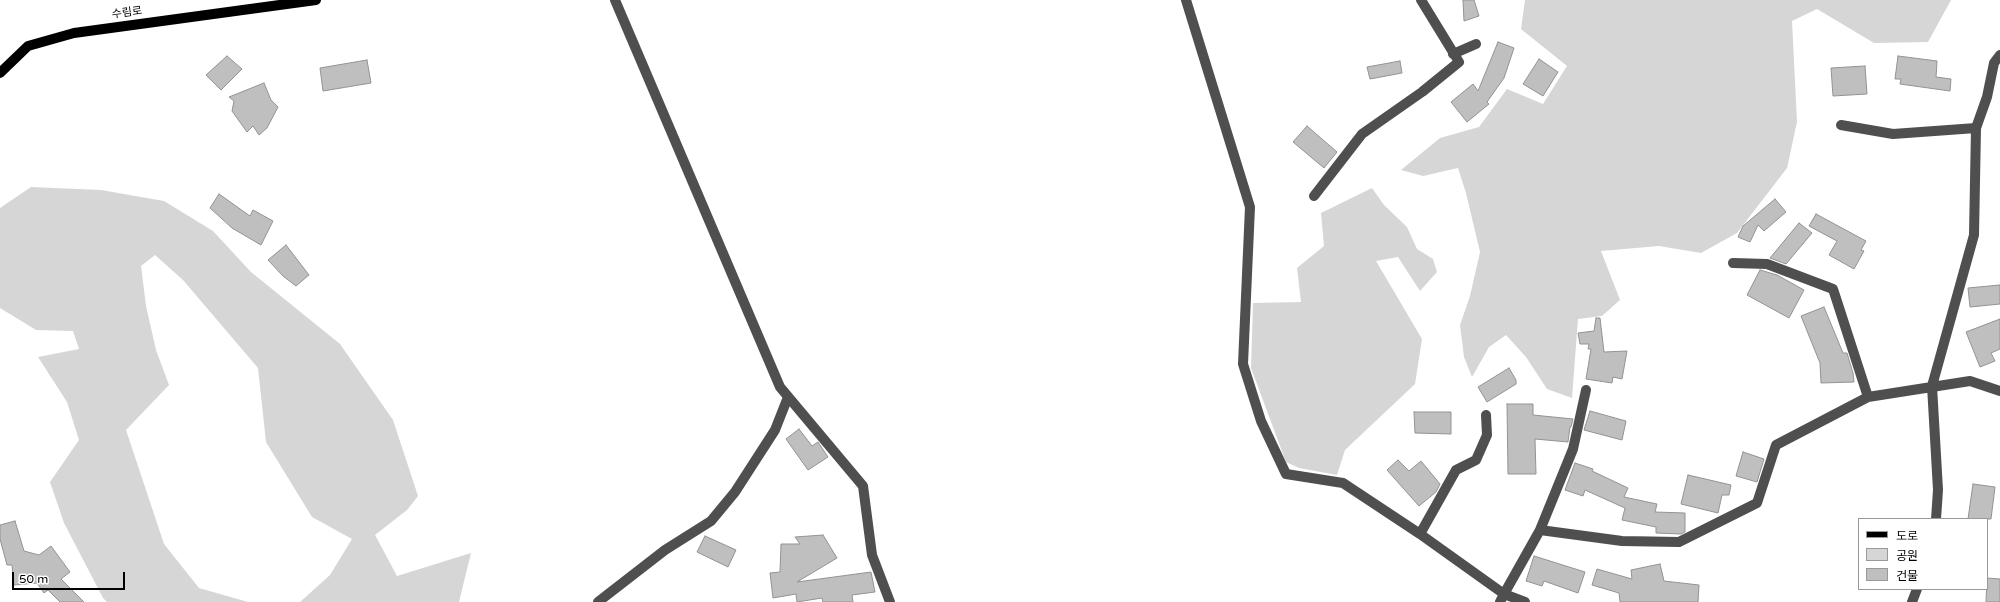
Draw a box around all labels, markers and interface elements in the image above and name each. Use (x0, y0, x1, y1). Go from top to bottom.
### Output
street label: 수림로 (111, 4, 143, 22)
legend (1858, 518, 1988, 590)
text: 도로 (1896, 529, 1918, 543)
text: 공원 (1896, 549, 1918, 563)
scale bar (14, 564, 127, 590)
text: 건물 (1896, 569, 1918, 583)
text: 50 m (19, 572, 48, 586)

